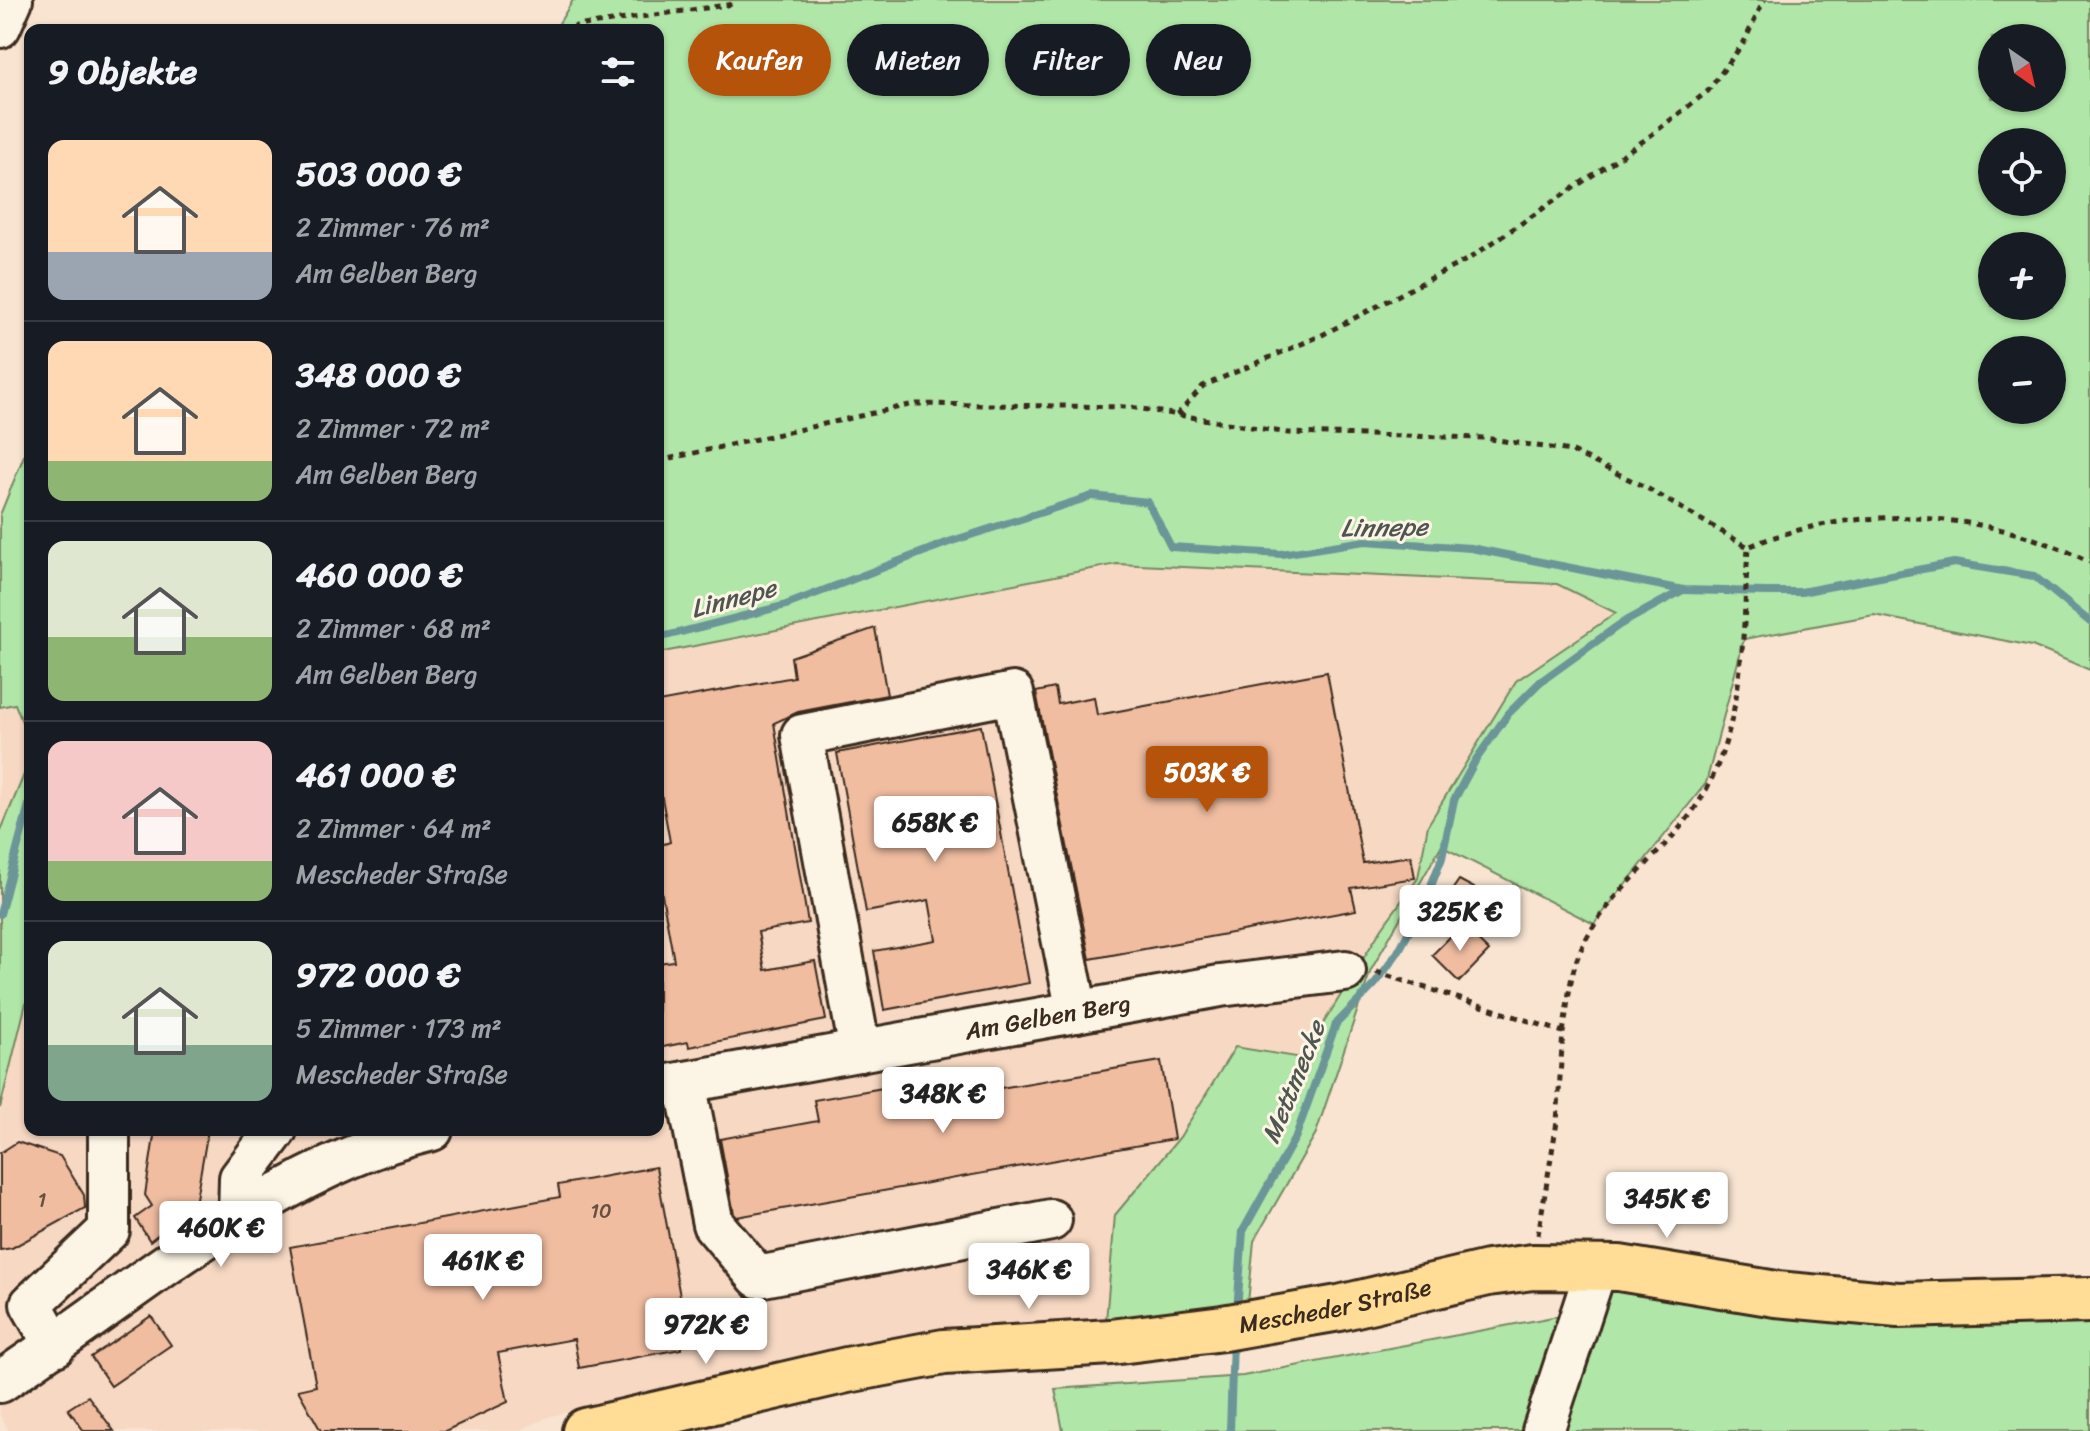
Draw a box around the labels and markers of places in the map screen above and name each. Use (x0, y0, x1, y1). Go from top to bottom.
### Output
pin: 503K € (1142, 746, 1272, 814)
pin: 658K € (870, 796, 1000, 864)
pin: 325K € (1395, 885, 1525, 953)
pin: 348K € (878, 1067, 1008, 1135)
pin: 345K € (1602, 1172, 1732, 1240)
pin: 460K € (156, 1201, 286, 1269)
pin: 461K € (418, 1234, 548, 1302)
pin: 346K € (964, 1243, 1094, 1311)
pin: 972K € (641, 1298, 771, 1366)

